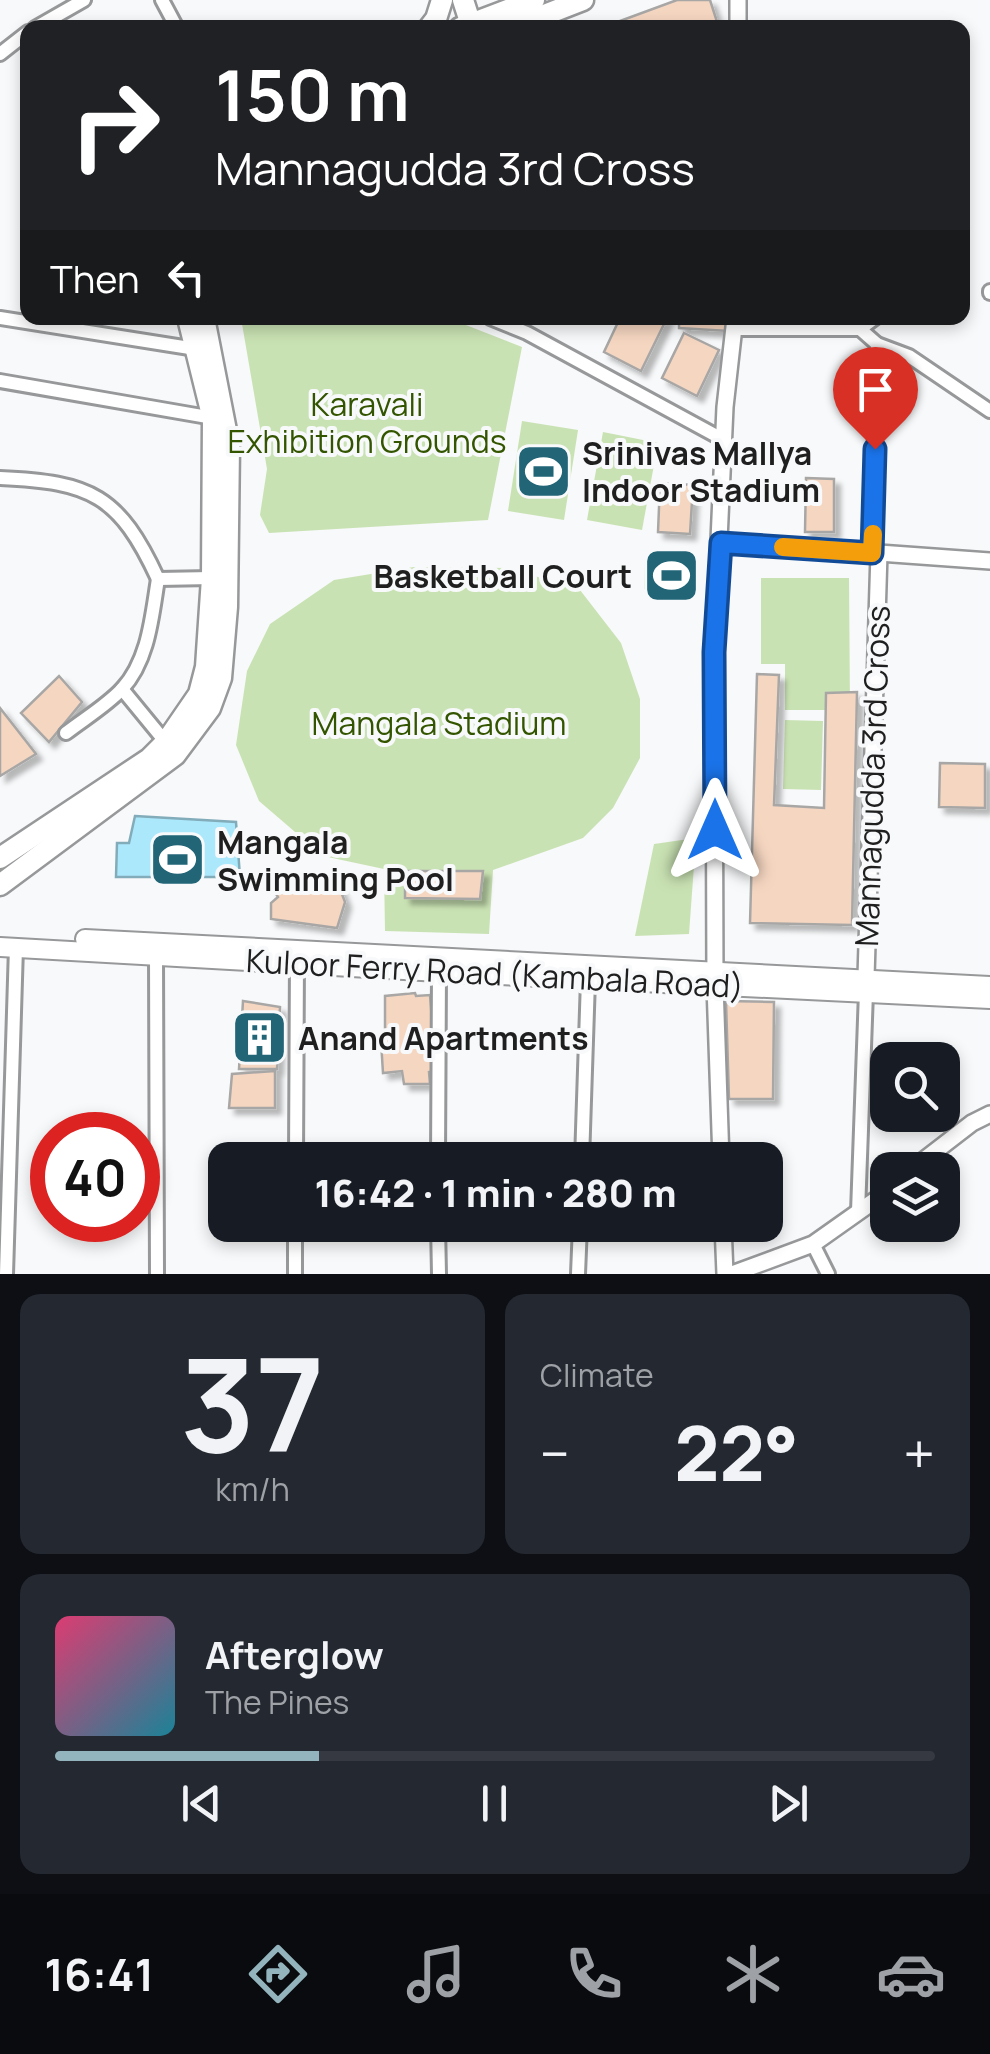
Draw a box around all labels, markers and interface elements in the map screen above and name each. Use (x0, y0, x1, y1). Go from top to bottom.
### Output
text: 150 m (215, 46, 410, 142)
icon: right (50, 60, 180, 190)
text: Mannagudda 3rd Cross (215, 137, 695, 199)
icon: left (159, 250, 214, 305)
text: Then (50, 252, 139, 304)
pin (833, 347, 918, 450)
icon: arrive (848, 362, 903, 417)
park label: Karavali Exhibition Grounds (228, 382, 507, 463)
place label: Srinivas Mallya Indoor Stadium (582, 431, 820, 512)
sports icon: Srinivas Mallya Indoor Stadium (513, 441, 573, 501)
sports icon: Basketball Court (641, 546, 701, 606)
place label: Basketball Court (373, 554, 632, 598)
street label: Mannagudda 3rd Cross (844, 605, 900, 947)
park label: Mangala Stadium (312, 701, 566, 745)
position arrow (663, 778, 767, 882)
place label: Mangala Swimming Pool (217, 820, 454, 901)
sports icon: Mangala Swimming Pool (148, 830, 208, 890)
street label: Kuloor Ferry Road (Kambala Road) (245, 938, 745, 1008)
building icon: Anand Apartments (229, 1008, 289, 1068)
place label: Anand Apartments (298, 1016, 589, 1060)
map controls (870, 1042, 960, 1242)
button: search (870, 1042, 960, 1132)
speed limit sign: 40 (30, 1112, 160, 1242)
button: layers (870, 1152, 960, 1242)
text: 16:42 · 1 min · 280 m (314, 1166, 677, 1218)
text: 37 (180, 1313, 325, 1491)
text: Climate (540, 1353, 654, 1397)
text: 22° (674, 1401, 799, 1504)
text: − (540, 1415, 570, 1491)
text: + (903, 1415, 935, 1491)
text: km/h (215, 1467, 290, 1511)
text: Afterglow (205, 1628, 384, 1680)
text: The Pines (205, 1680, 349, 1724)
icon: previous (174, 1776, 229, 1831)
icon: pause (467, 1776, 522, 1831)
icon: next (761, 1776, 816, 1831)
icon: directions (243, 1939, 313, 2009)
icon: music (401, 1939, 471, 2009)
icon: phone (559, 1939, 629, 2009)
icon: climate (718, 1939, 788, 2009)
icon: car (876, 1939, 946, 2009)
text: 16:41 (44, 1943, 154, 2005)

